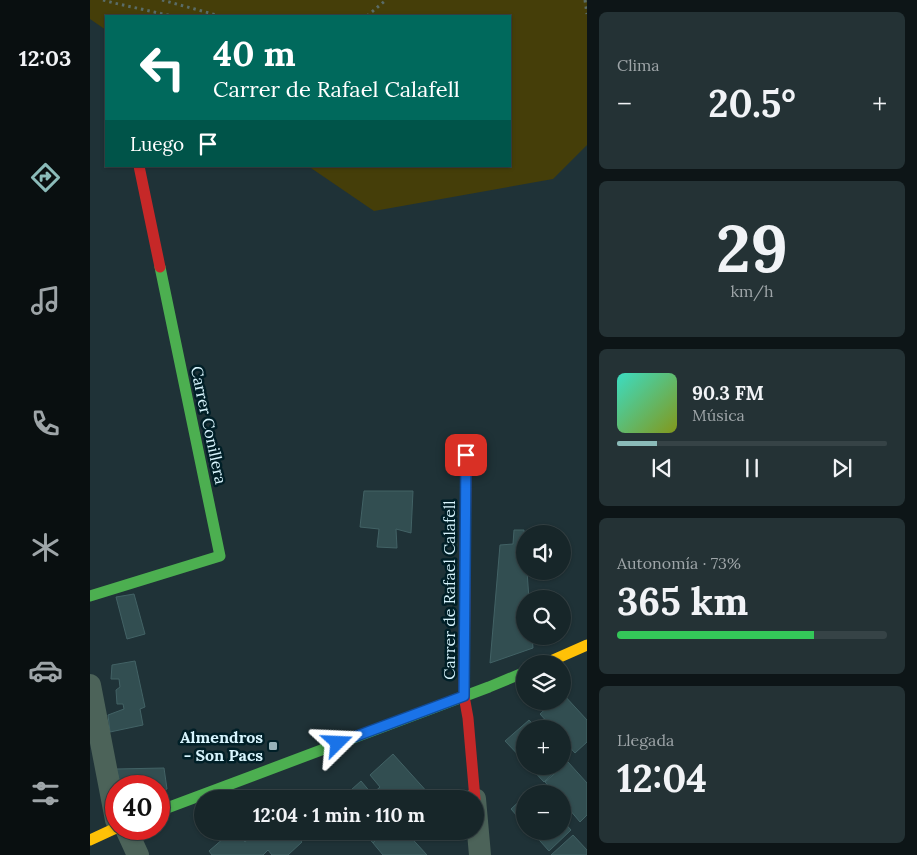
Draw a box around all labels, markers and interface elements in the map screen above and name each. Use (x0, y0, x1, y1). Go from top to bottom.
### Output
text: 40 m (213, 31, 296, 76)
icon: left (130, 35, 195, 100)
text: 12:03 (19, 44, 71, 72)
text: Clima (617, 55, 660, 75)
text: Carrer de Rafael Calafell (213, 75, 460, 103)
text: 20.5° (708, 79, 796, 127)
text: − (617, 86, 632, 122)
text: + (872, 86, 887, 122)
icon: arrive (194, 130, 222, 158)
text: Luego (130, 132, 184, 156)
icon: directions (28, 160, 63, 195)
text: 29 (716, 207, 788, 290)
text: km/h (730, 281, 774, 301)
icon: music (28, 283, 63, 318)
street label: Carrer Conillera (187, 364, 231, 486)
text: 90.3 FM (692, 381, 764, 405)
text: Música (692, 405, 745, 425)
icon: phone (28, 406, 63, 441)
pin (445, 434, 487, 476)
icon: arrive (452, 441, 480, 469)
icon: previous (648, 454, 676, 482)
icon: pause (738, 454, 766, 482)
icon: next (828, 454, 856, 482)
street label: Carrer de Rafael Calafell (439, 500, 459, 680)
map controls (516, 525, 571, 840)
button: sound (516, 525, 571, 580)
icon: climate (28, 530, 63, 565)
text: Autonomía · 73% (617, 553, 741, 573)
text: 365 km (617, 577, 748, 625)
button: search (516, 590, 571, 645)
icon: car (28, 653, 63, 688)
button: layers (516, 655, 571, 710)
position arrow (311, 716, 363, 768)
button: + (516, 720, 571, 775)
place label: Almendros - Son Pacs (180, 727, 263, 765)
text: Llegada (617, 730, 674, 750)
marker: Almendros - Son Pacs (267, 740, 279, 752)
text: 12:04 (617, 754, 707, 802)
speed limit sign: 40 (105, 775, 170, 840)
icon: filters (28, 776, 63, 811)
button: − (516, 785, 571, 840)
text: 12:04 · 1 min · 110 m (253, 803, 425, 827)

